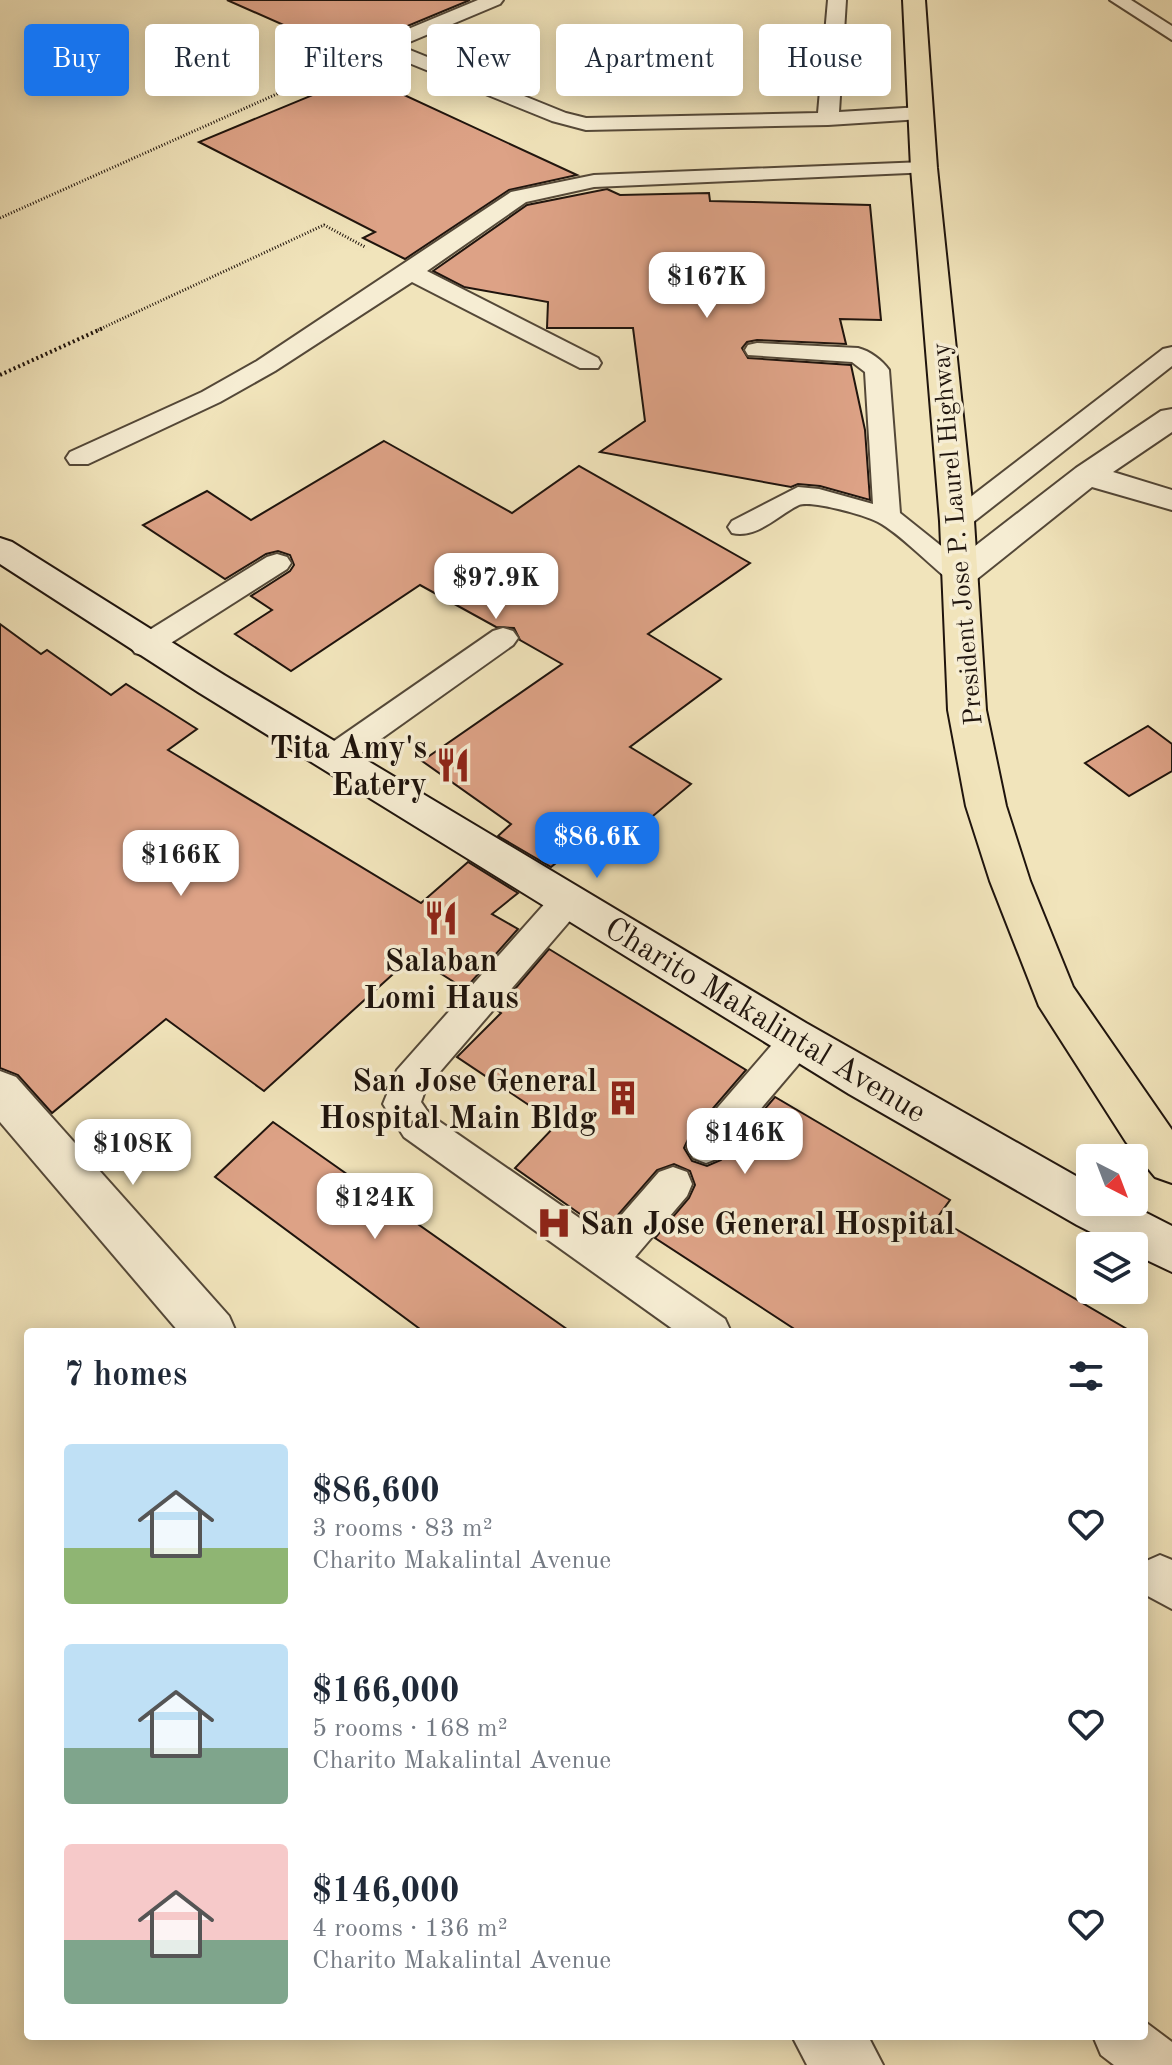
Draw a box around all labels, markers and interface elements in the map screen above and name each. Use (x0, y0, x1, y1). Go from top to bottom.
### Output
chip: Buy (24, 24, 129, 96)
chip: Rent (145, 24, 259, 96)
chip: Filters (275, 24, 411, 96)
chip: New (427, 24, 540, 96)
chip: Apartment (556, 24, 743, 96)
chip: House (759, 24, 891, 96)
pin: $167K (651, 252, 763, 320)
text: $167K (667, 265, 747, 291)
street label: President Jose P. Laurel Highway (928, 341, 988, 726)
pin: $97.9K (431, 553, 561, 621)
text: $97.9K (452, 566, 540, 592)
place label: Tita Amy's Eatery (270, 734, 427, 803)
restaurant icon: Tita Amy's Eatery (434, 746, 472, 784)
pin: $86.6K (532, 812, 662, 880)
text: $86.6K (553, 825, 641, 851)
pin: $166K (125, 830, 237, 898)
text: $166K (141, 843, 221, 869)
restaurant icon: Salaban Lomi Haus (422, 899, 460, 937)
street label: Charito Makalintal Avenue (598, 913, 931, 1130)
place label: Salaban Lomi Haus (363, 947, 519, 1016)
place label: San Jose General Hospital Main Bldg (319, 1067, 597, 1136)
building icon: San Jose General Hospital Main Bldg (604, 1079, 642, 1117)
pin: $146K (689, 1108, 801, 1176)
pin: $108K (77, 1119, 189, 1187)
text: $146K (705, 1121, 785, 1147)
text: $108K (93, 1132, 173, 1158)
north arrow (1076, 1144, 1148, 1216)
map controls (1076, 1144, 1148, 1304)
pin: $124K (319, 1173, 431, 1241)
text: $124K (335, 1186, 415, 1212)
hospital icon: San Jose General Hospital (535, 1204, 573, 1242)
place label: San Jose General Hospital (580, 1210, 955, 1242)
button: layers (1076, 1232, 1148, 1304)
icon: filters (1064, 1354, 1108, 1398)
text: 7 homes (64, 1359, 187, 1393)
text: $86,600 (312, 1475, 440, 1509)
icon: home (128, 1476, 224, 1572)
icon: heart (1064, 1502, 1108, 1546)
text: 3 rooms · 83 m² (312, 1516, 493, 1542)
text: Charito Makalintal Avenue (312, 1548, 611, 1574)
text: $166,000 (312, 1675, 460, 1709)
icon: home (128, 1676, 224, 1772)
icon: heart (1064, 1702, 1108, 1746)
text: 5 rooms · 168 m² (312, 1716, 508, 1742)
text: Charito Makalintal Avenue (312, 1748, 611, 1774)
text: $146,000 (312, 1875, 460, 1909)
icon: home (128, 1876, 224, 1972)
icon: heart (1064, 1902, 1108, 1946)
text: 4 rooms · 136 m² (312, 1916, 508, 1942)
text: Charito Makalintal Avenue (312, 1948, 611, 1974)

